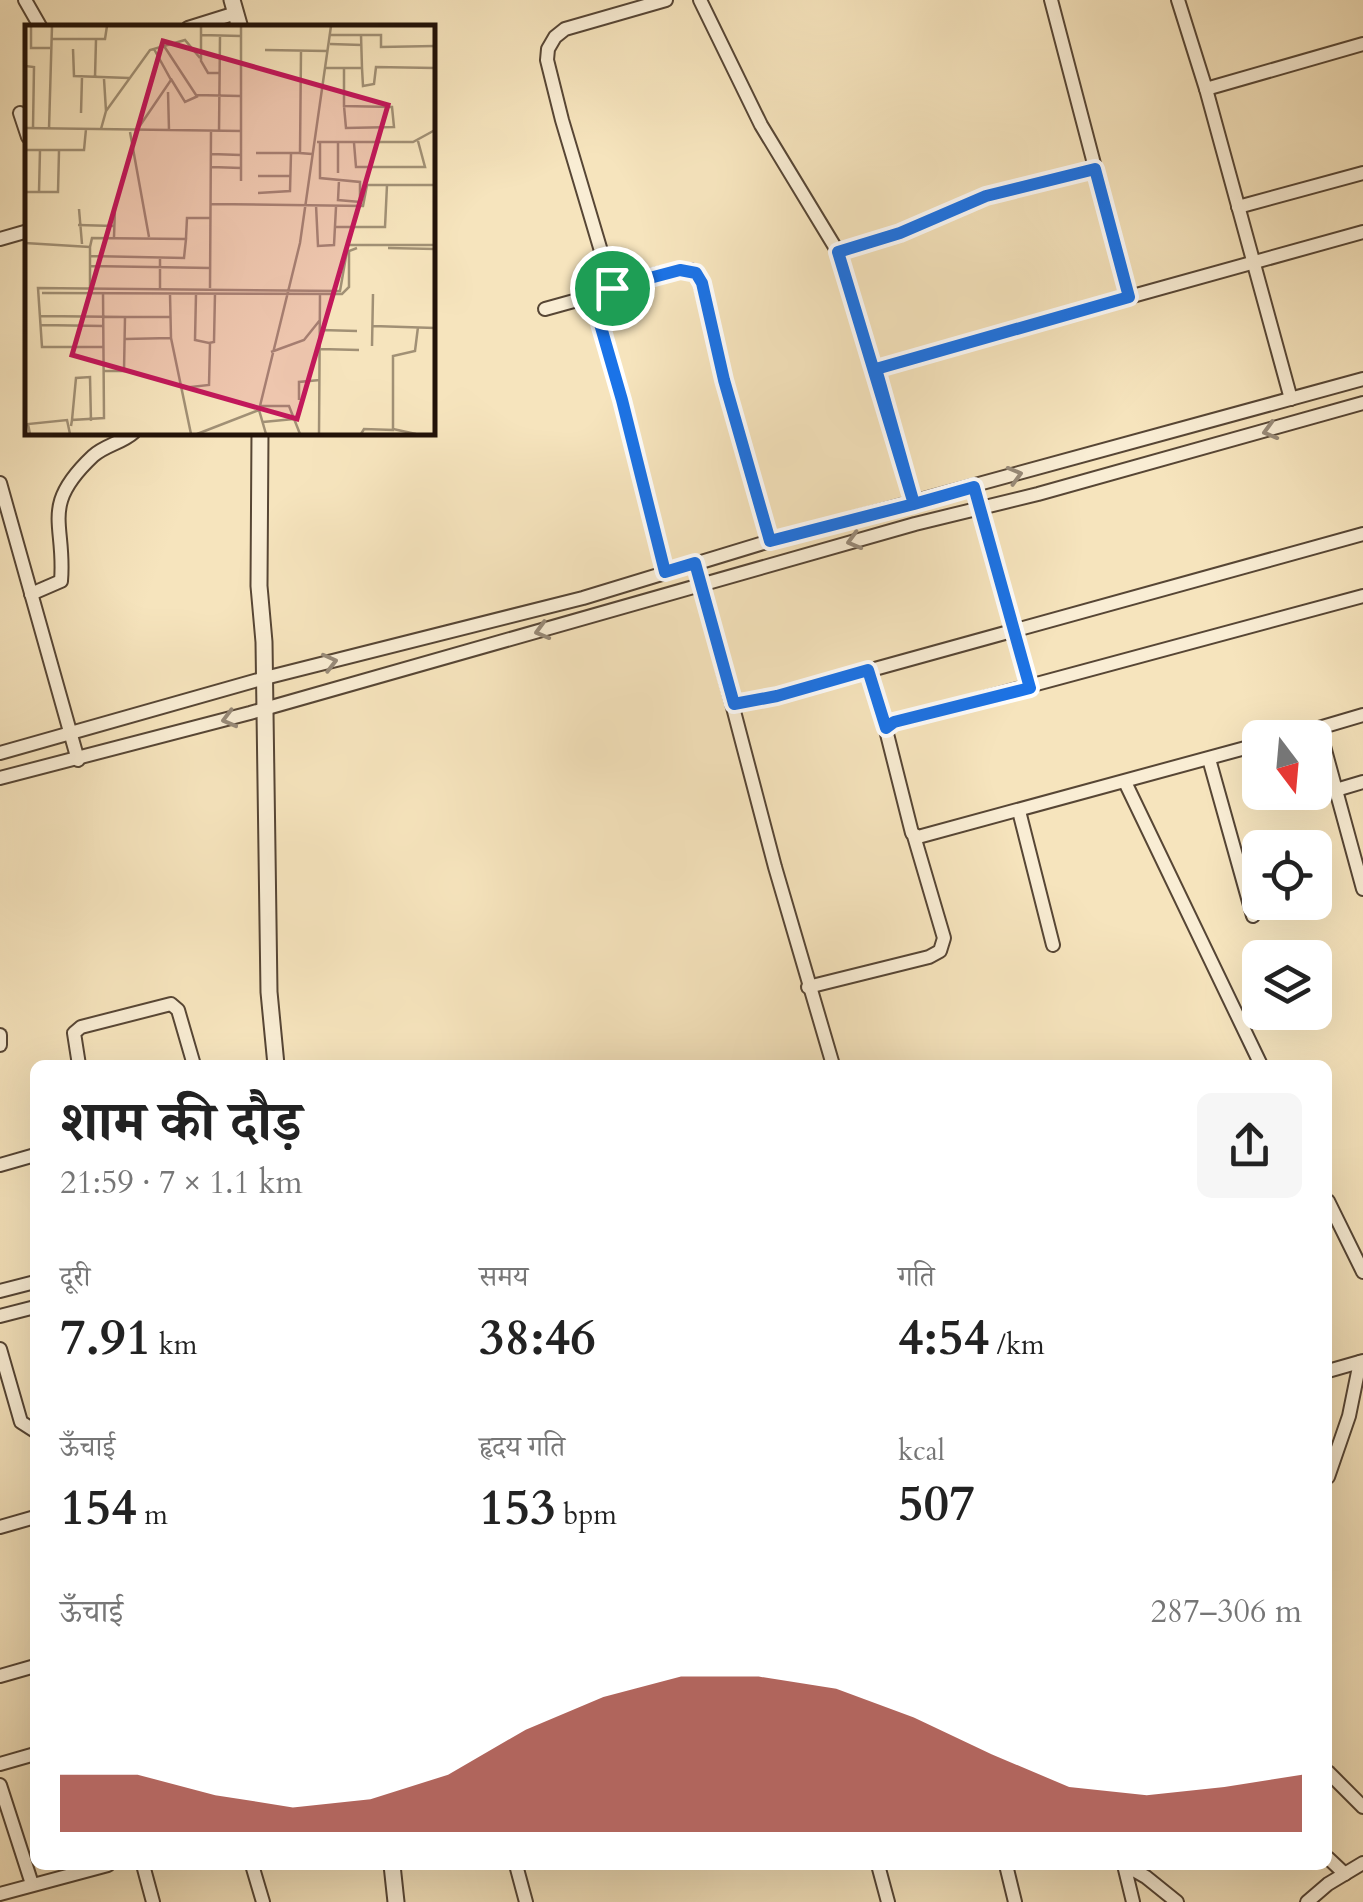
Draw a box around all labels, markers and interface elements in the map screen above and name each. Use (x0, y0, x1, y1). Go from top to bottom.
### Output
inset map (25, 25, 435, 435)
pin (570, 246, 655, 331)
icon: arrive (585, 261, 640, 316)
one-way arrow (1262, 419, 1279, 440)
one-way arrow (1006, 466, 1023, 487)
one-way arrow (846, 530, 863, 551)
one-way arrow (534, 619, 551, 640)
one-way arrow (321, 652, 338, 673)
one-way arrow (221, 708, 238, 729)
north arrow (1242, 720, 1332, 810)
map controls (1242, 720, 1332, 1030)
button: locate (1242, 830, 1332, 920)
button: layers (1242, 940, 1332, 1030)
text: शाम की दौड़ (60, 1086, 302, 1160)
button: share (1197, 1093, 1302, 1198)
text: 21:59 · 7 × 1.1 km (60, 1161, 303, 1205)
text: दूरी (60, 1258, 90, 1296)
text: समय (479, 1258, 528, 1296)
text: गति (898, 1258, 935, 1296)
text: 7.91 (60, 1304, 151, 1372)
text: 38:46 (479, 1304, 596, 1372)
text: 4:54 (898, 1304, 989, 1372)
text: km (151, 1326, 198, 1364)
text: /km (989, 1326, 1045, 1364)
text: ऊँचाई (60, 1428, 115, 1466)
text: हृदय गति (479, 1428, 565, 1466)
text: kcal (898, 1432, 945, 1470)
text: 507 (898, 1470, 975, 1538)
text: 154 (60, 1474, 137, 1542)
text: 153 (479, 1474, 556, 1542)
text: m (137, 1496, 168, 1534)
text: bpm (556, 1496, 617, 1534)
text: ऊँचाई (60, 1590, 123, 1634)
text: 287–306 m (1150, 1590, 1302, 1634)

